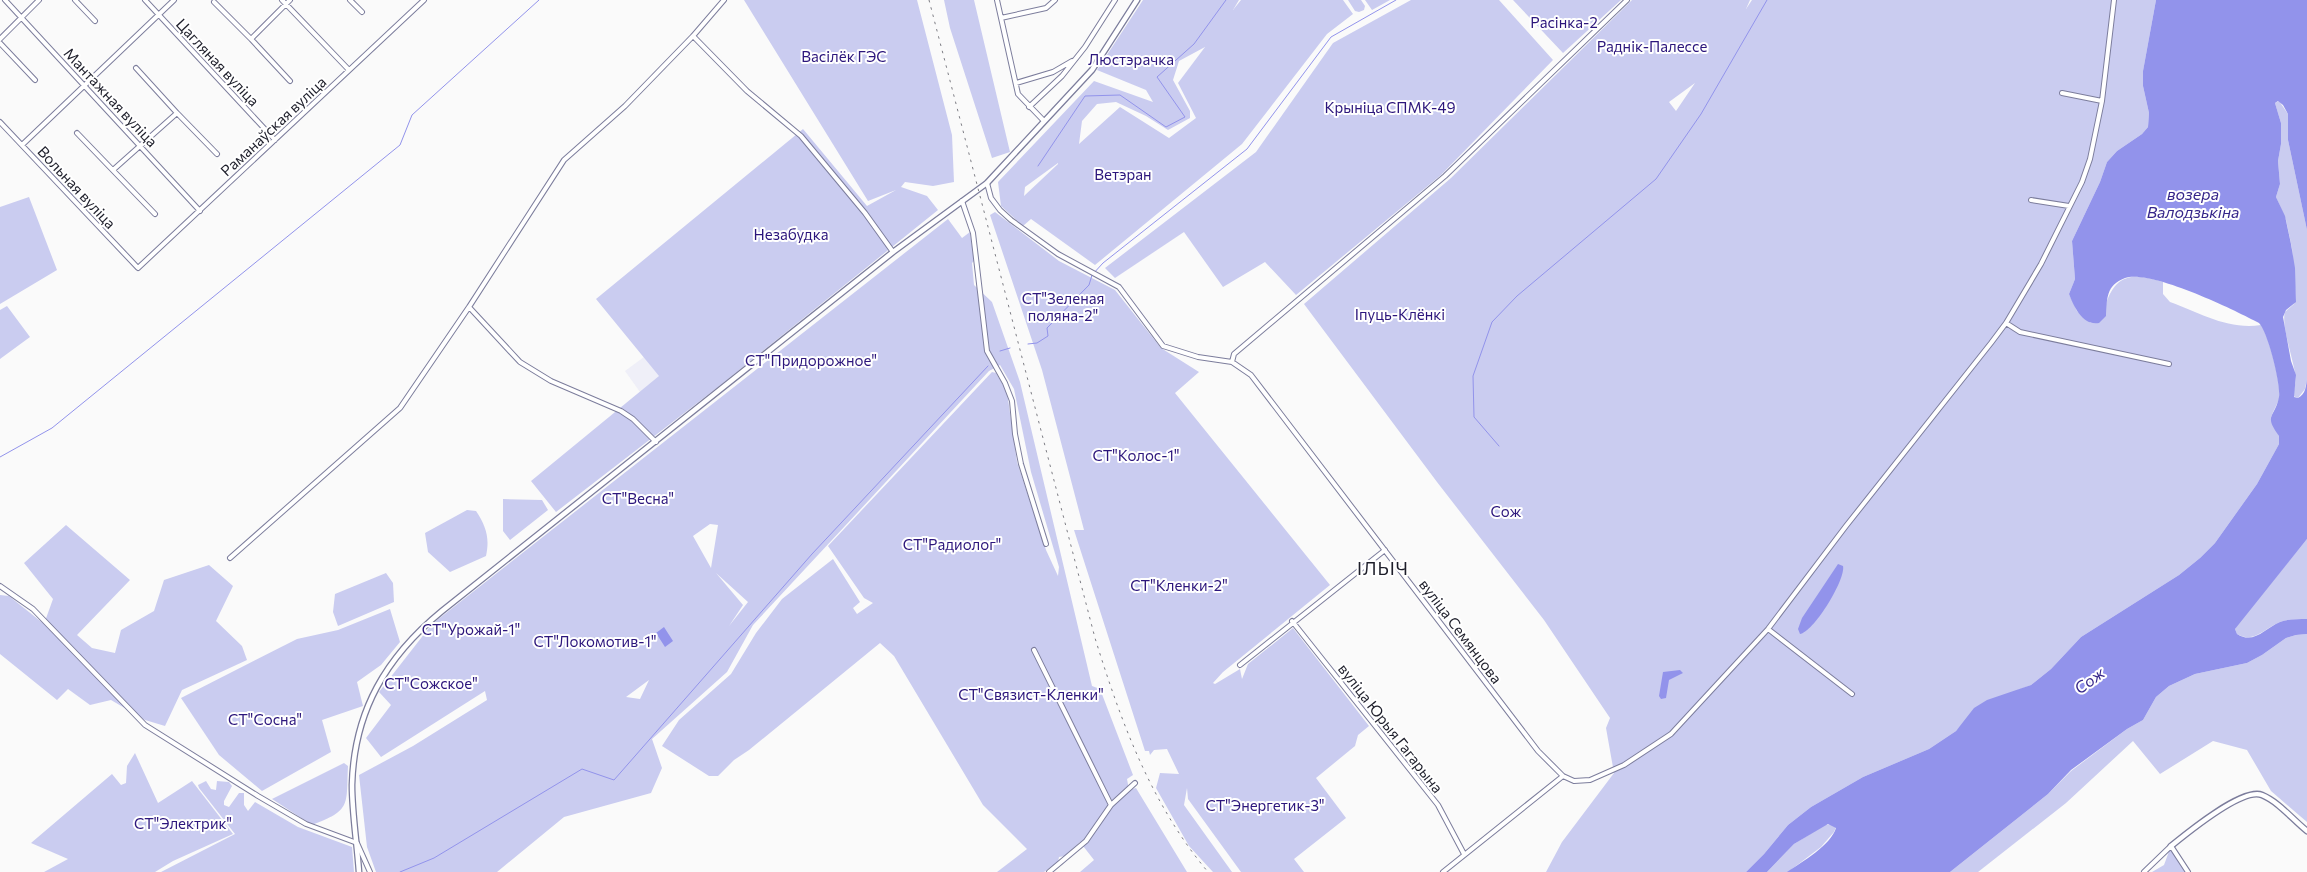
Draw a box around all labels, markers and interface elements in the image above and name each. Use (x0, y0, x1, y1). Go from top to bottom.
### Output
park label: Расінка-2 (1530, 13, 1598, 31)
street label: Цагляная вуліца (173, 14, 263, 110)
park label: Раднік-Палессе (1597, 37, 1707, 55)
street label: Мантажная вуліца (61, 44, 161, 150)
park label: Васілёк ГЭС (801, 47, 887, 65)
park label: Люстэрачка (1088, 50, 1174, 68)
street label: Раманаўская вуліца (217, 73, 329, 179)
park label: Крыніца СПМК-49 (1324, 98, 1456, 116)
street label: Вольная вуліца (34, 142, 120, 232)
park label: Ветэран (1094, 165, 1152, 183)
water label: возера Валодзькіна (2147, 184, 2239, 221)
park label: Незабудка (754, 225, 828, 243)
park label: СТ"Зеленая поляна-2" (1022, 289, 1104, 324)
park label: Іпуць-Клёнкі (1355, 305, 1445, 323)
park label: СТ"Придорожное" (745, 351, 877, 369)
park label: СТ"Колос-1" (1092, 446, 1180, 464)
park label: СТ"Весна" (602, 489, 674, 507)
park label: Сож (1491, 502, 1521, 520)
park label: СТ"Радиолог" (903, 535, 1001, 553)
district label: ІЛЬІЧ (1357, 557, 1409, 579)
street label: вуліца Семянцова (1416, 575, 1506, 687)
park label: СТ"Кленки-2" (1130, 576, 1228, 594)
park label: СТ"Урожай-1" (422, 620, 520, 638)
park label: СТ"Локомотив-1" (534, 632, 656, 650)
street label: вуліца Юрыя Гагарына (1335, 660, 1447, 796)
water label: Сож (2070, 662, 2108, 697)
park label: СТ"Сожское" (384, 674, 478, 692)
park label: СТ"Связист-Кленки" (958, 685, 1104, 703)
park label: СТ"Сосна" (228, 710, 302, 728)
park label: СТ"Энергетик-3" (1205, 796, 1325, 814)
park label: СТ"Электрик" (134, 814, 232, 832)

